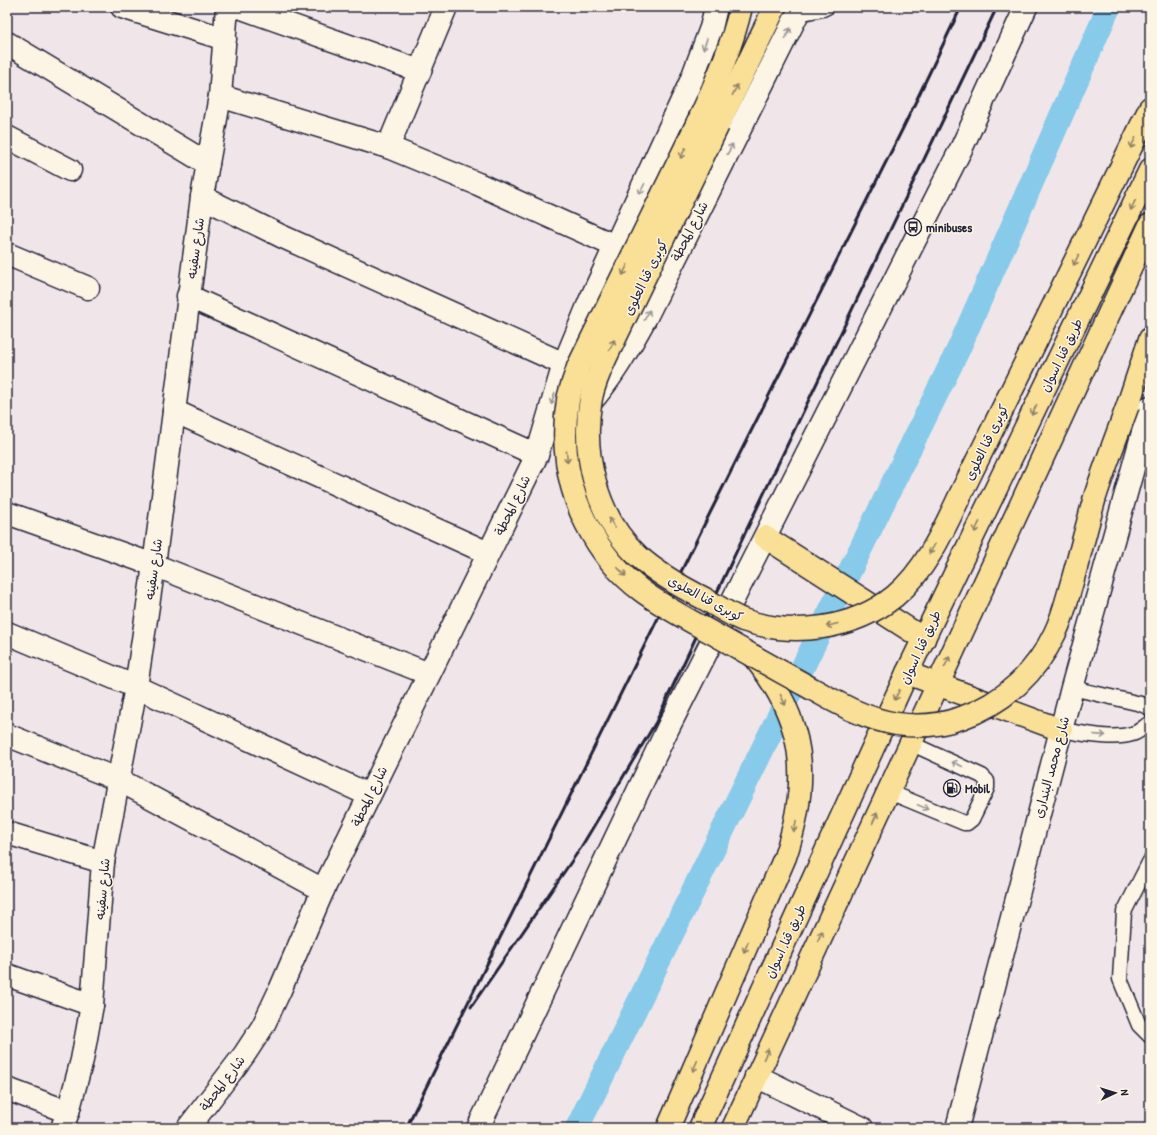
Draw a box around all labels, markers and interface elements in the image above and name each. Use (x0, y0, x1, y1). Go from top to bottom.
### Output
one-way arrow (785, 27, 792, 39)
one-way arrow (700, 38, 708, 50)
one-way arrow (732, 84, 739, 96)
one-way arrow (1129, 136, 1136, 148)
one-way arrow (727, 143, 734, 155)
one-way arrow (679, 147, 686, 159)
one-way arrow (637, 183, 645, 195)
street label: شارع المحطة (666, 198, 713, 265)
one-way arrow (1129, 199, 1136, 211)
street label: شارع سفينه (182, 216, 209, 280)
bus stop icon: minibuses (903, 217, 923, 237)
place label: minibuses (926, 218, 972, 236)
street label: كوبرى قنا العلوى (619, 235, 671, 318)
one-way arrow (1072, 253, 1079, 265)
one-way arrow (621, 263, 629, 275)
one-way arrow (644, 310, 651, 322)
street label: طريق قنا, اسوان (1035, 315, 1087, 395)
one-way arrow (609, 340, 616, 352)
one-way arrow (549, 392, 556, 405)
street label: كوبرى قنا العلوى (960, 400, 1012, 483)
one-way arrow (1030, 404, 1037, 416)
one-way arrow (563, 450, 570, 463)
street label: شارع المحطة (490, 472, 535, 539)
one-way arrow (608, 517, 616, 529)
one-way arrow (973, 521, 980, 533)
street label: شارع سفينه (140, 537, 167, 601)
one-way arrow (928, 543, 936, 554)
one-way arrow (617, 567, 626, 577)
street label: كوبرى قنا العلوى (665, 571, 747, 626)
street label: طريق قنا, اسوان (895, 607, 945, 687)
one-way arrow (826, 622, 839, 630)
one-way arrow (944, 656, 951, 668)
one-way arrow (893, 689, 900, 701)
one-way arrow (780, 693, 787, 705)
street label: شارع محمد البندارى (1029, 714, 1074, 820)
one-way arrow (1093, 731, 1106, 739)
one-way arrow (951, 760, 963, 767)
street label: شارع المحطة (347, 763, 392, 830)
fuel station icon: Mobil (942, 778, 962, 798)
place label: Mobil (965, 779, 990, 797)
one-way arrow (917, 803, 929, 811)
one-way arrow (872, 813, 879, 825)
one-way arrow (790, 820, 798, 833)
street label: شارع سفينه (90, 858, 115, 921)
street label: طريق قنا, اسوان (760, 901, 810, 981)
one-way arrow (817, 931, 825, 943)
one-way arrow (742, 941, 750, 953)
one-way arrow (763, 1049, 770, 1061)
street label: شارع المحطة (195, 1052, 250, 1115)
one-way arrow (691, 1060, 698, 1072)
north arrow (1095, 1073, 1135, 1113)
text: N (1118, 1089, 1132, 1096)

